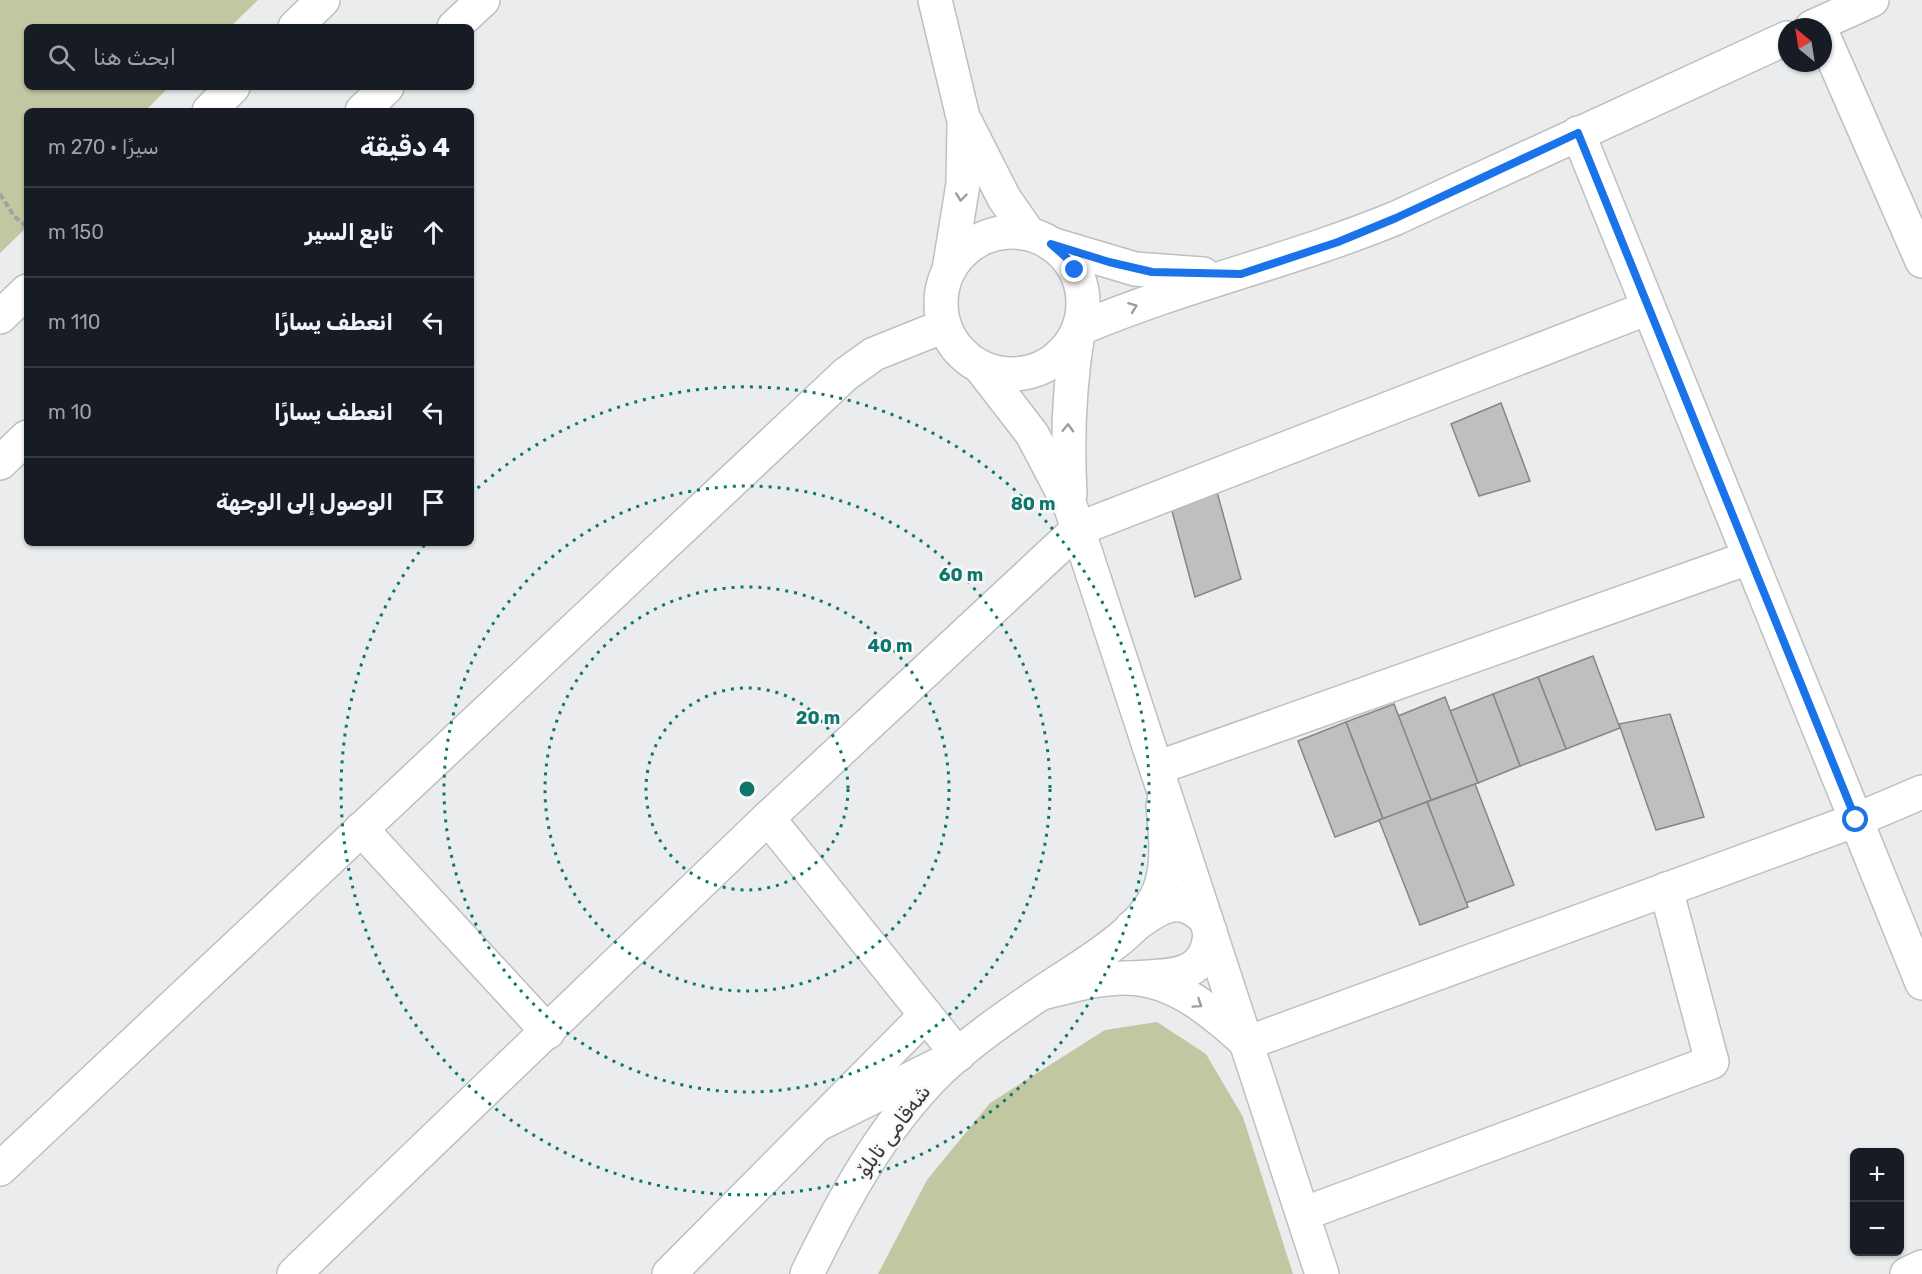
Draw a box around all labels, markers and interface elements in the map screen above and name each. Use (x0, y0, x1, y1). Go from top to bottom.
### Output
north arrow (1778, 18, 1832, 72)
search box (24, 24, 474, 90)
icon: search (45, 41, 78, 74)
text: ابحث هنا (93, 44, 176, 71)
text: 4 دقيقة (360, 132, 450, 163)
text: سيرًا · 270 m (48, 135, 159, 159)
one-way arrow (955, 192, 968, 201)
icon: ahead (417, 216, 450, 249)
text: تابع السير (305, 219, 393, 246)
text: 150 m (48, 220, 104, 244)
route end (1061, 256, 1087, 282)
one-way arrow (1127, 302, 1138, 314)
icon: left (417, 306, 450, 339)
text: انعطف يسارًا (274, 309, 393, 336)
text: 110 m (48, 310, 101, 334)
icon: left (417, 396, 450, 429)
text: انعطف يسارًا (274, 399, 393, 426)
text: 10 m (48, 400, 92, 424)
one-way arrow (1062, 424, 1075, 433)
icon: arrive (417, 486, 450, 519)
text: الوصول إلى الوجهة (216, 489, 393, 516)
text: 80 m (1011, 493, 1055, 515)
text: 60 m (939, 564, 983, 586)
text: 40 m (868, 635, 912, 657)
text: 20 m (796, 707, 840, 729)
centre of rings (737, 779, 757, 799)
route start (1842, 806, 1868, 832)
one-way arrow (1192, 997, 1203, 1008)
street label: شەقامی تابلۆ (850, 1079, 936, 1181)
map controls (1850, 1148, 1904, 1256)
button: + (1850, 1148, 1904, 1202)
button: − (1850, 1202, 1904, 1256)

